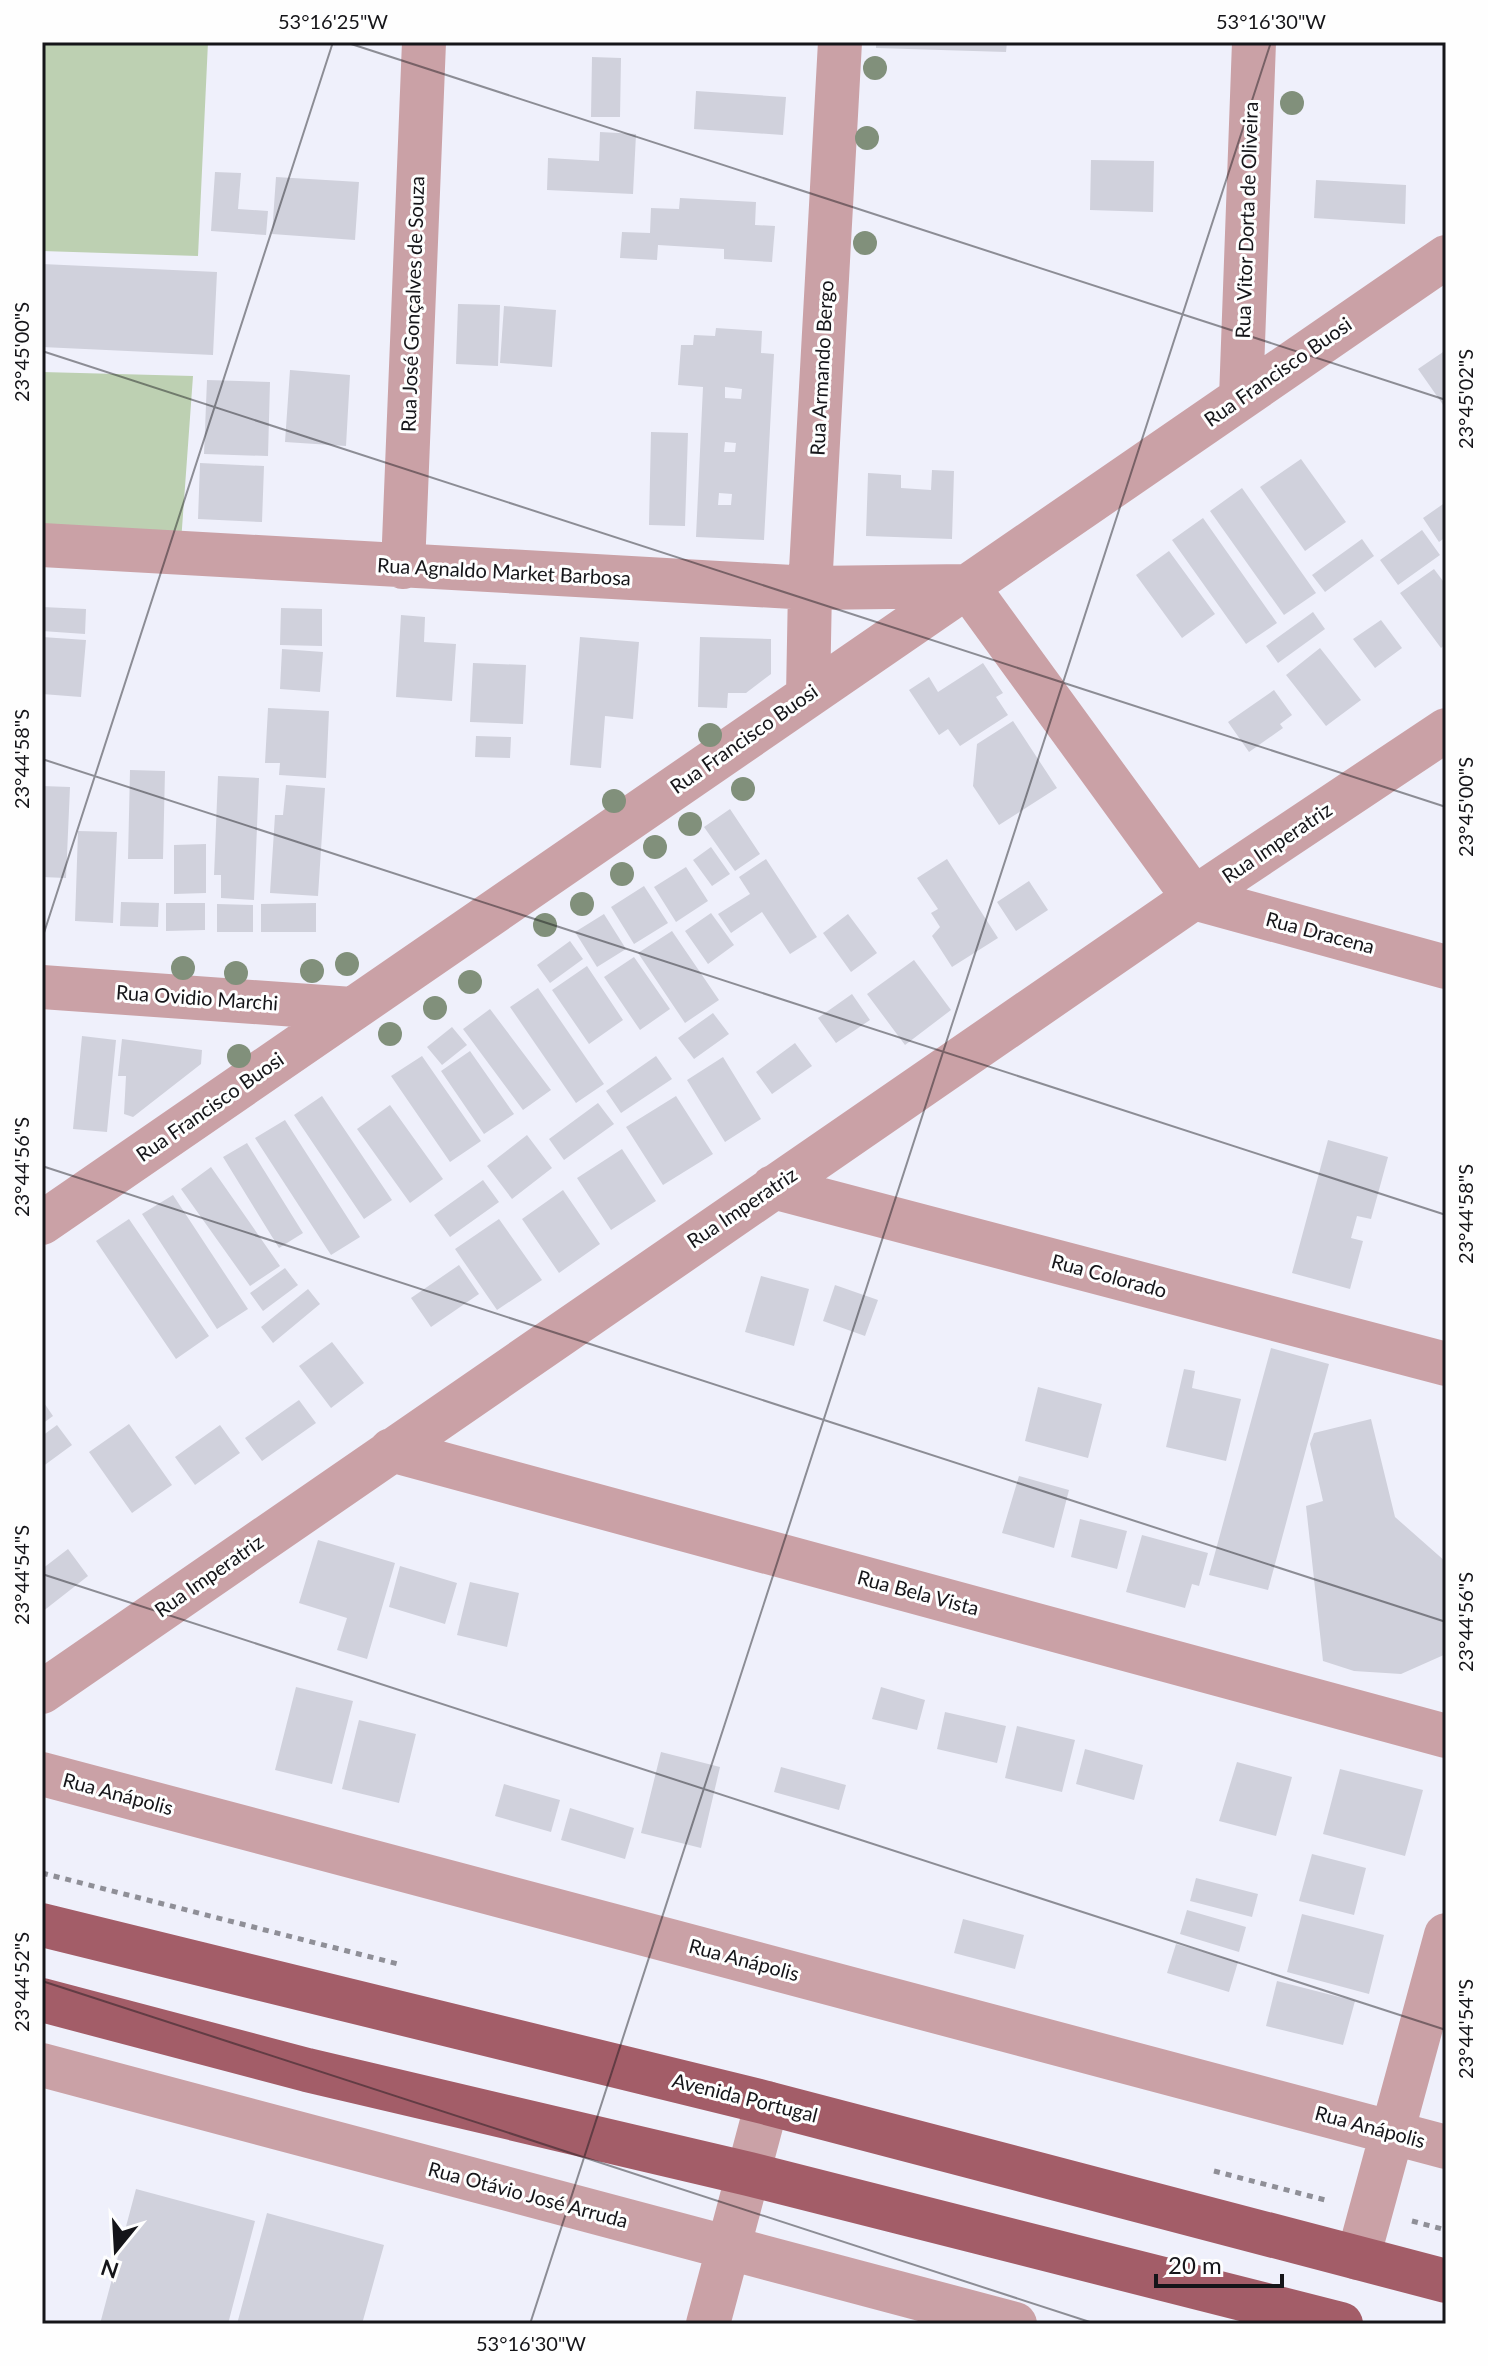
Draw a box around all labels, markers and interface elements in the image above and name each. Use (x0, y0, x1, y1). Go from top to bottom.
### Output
text: 53°16'25"W (278, 9, 388, 33)
text: 53°16'30"W (1216, 9, 1326, 33)
street label: Rua Vitor Dorta de Oliveira (1230, 101, 1262, 339)
street label: Rua José Gonçalves de Souza (396, 175, 428, 432)
street label: Rua Armando Bergo (804, 280, 838, 456)
text: 23°45'00"S (9, 302, 33, 402)
street label: Rua Francisco Buosi (1199, 311, 1356, 431)
text: 23°45'02"S (1453, 349, 1477, 449)
street label: Rua Agnaldo Market Barbosa (377, 552, 632, 590)
street label: Rua Francisco Buosi (665, 678, 822, 798)
text: 23°44'58"S (9, 709, 33, 809)
text: 23°45'00"S (1453, 757, 1477, 857)
street label: Rua Imperatriz (1217, 797, 1336, 888)
street label: Rua Dracena (1263, 906, 1377, 958)
street label: Rua Ovidio Marchi (115, 979, 279, 1015)
street label: Rua Francisco Buosi (131, 1046, 288, 1166)
text: 23°44'56"S (9, 1117, 33, 1217)
street label: Rua Imperatriz (682, 1162, 801, 1253)
text: 23°44'58"S (1453, 1164, 1477, 1264)
street label: Rua Colorado (1049, 1248, 1170, 1302)
text: 23°44'54"S (9, 1525, 33, 1625)
street label: Rua Imperatriz (149, 1529, 267, 1621)
street label: Rua Bela Vista (855, 1564, 982, 1620)
text: 23°44'56"S (1453, 1572, 1477, 1672)
street label: Rua Anápolis (61, 1767, 176, 1819)
text: 23°44'52"S (9, 1932, 33, 2032)
street label: Rua Anápolis (687, 1933, 802, 1985)
text: 23°44'54"S (1453, 1979, 1477, 2079)
street label: Avenida Portugal (670, 2067, 820, 2127)
street label: Rua Anápolis (1313, 2100, 1428, 2152)
street label: Rua Otávio José Arruda (426, 2156, 631, 2232)
north arrow (76, 2210, 156, 2290)
scale bar (1156, 2238, 1282, 2288)
text: 20 m (1168, 2250, 1222, 2279)
text: N (97, 2254, 122, 2285)
text: 53°16'30"W (476, 2331, 586, 2355)

